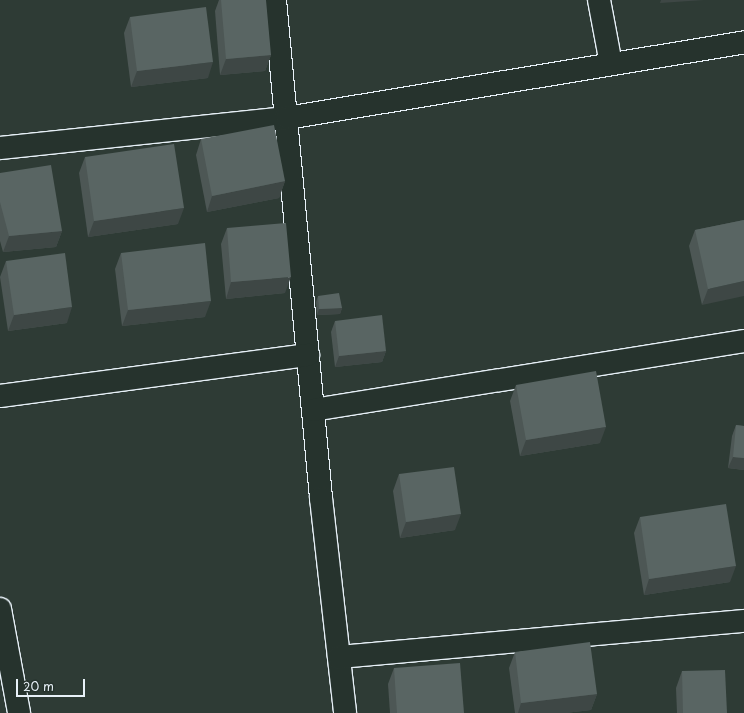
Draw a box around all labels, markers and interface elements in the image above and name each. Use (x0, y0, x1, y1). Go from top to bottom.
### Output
scale bar (18, 671, 87, 697)
text: 20 m (23, 677, 54, 695)

